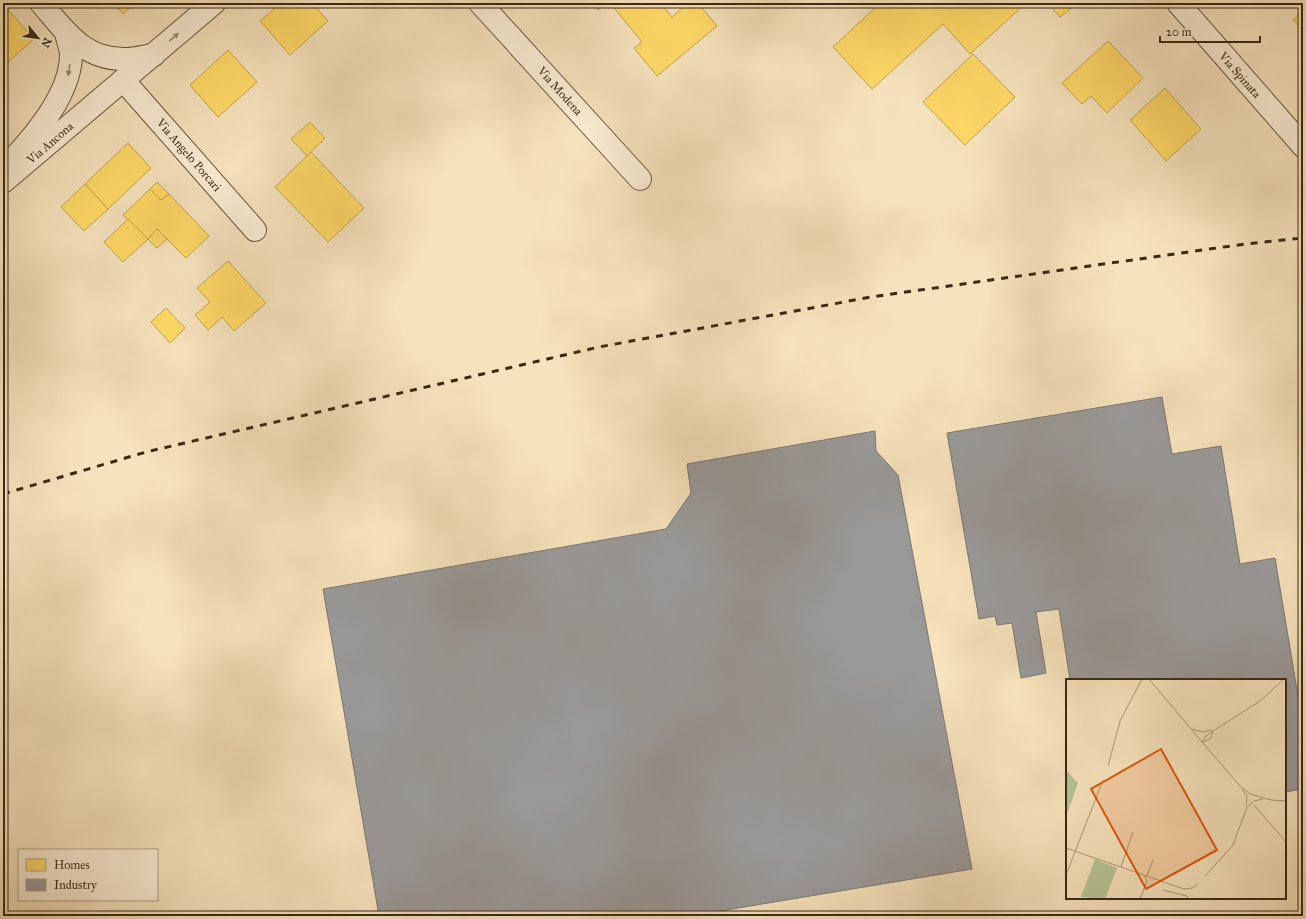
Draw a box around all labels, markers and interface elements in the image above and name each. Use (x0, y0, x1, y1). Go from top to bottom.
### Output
north arrow (18, 18, 58, 58)
scale bar (1160, 18, 1260, 44)
text: 20 m (1166, 25, 1192, 39)
one-way arrow (170, 33, 179, 42)
text: N (38, 35, 54, 50)
street label: Via Spinata (1216, 48, 1264, 102)
street label: Via Modena (534, 63, 586, 119)
one-way arrow (65, 64, 71, 76)
street label: Via Angelo Porcari (152, 115, 225, 195)
street label: Via Ancona (23, 119, 77, 168)
inset map (1066, 679, 1286, 899)
legend (18, 849, 158, 901)
text: Homes (54, 858, 90, 872)
text: Industry (54, 878, 97, 892)

